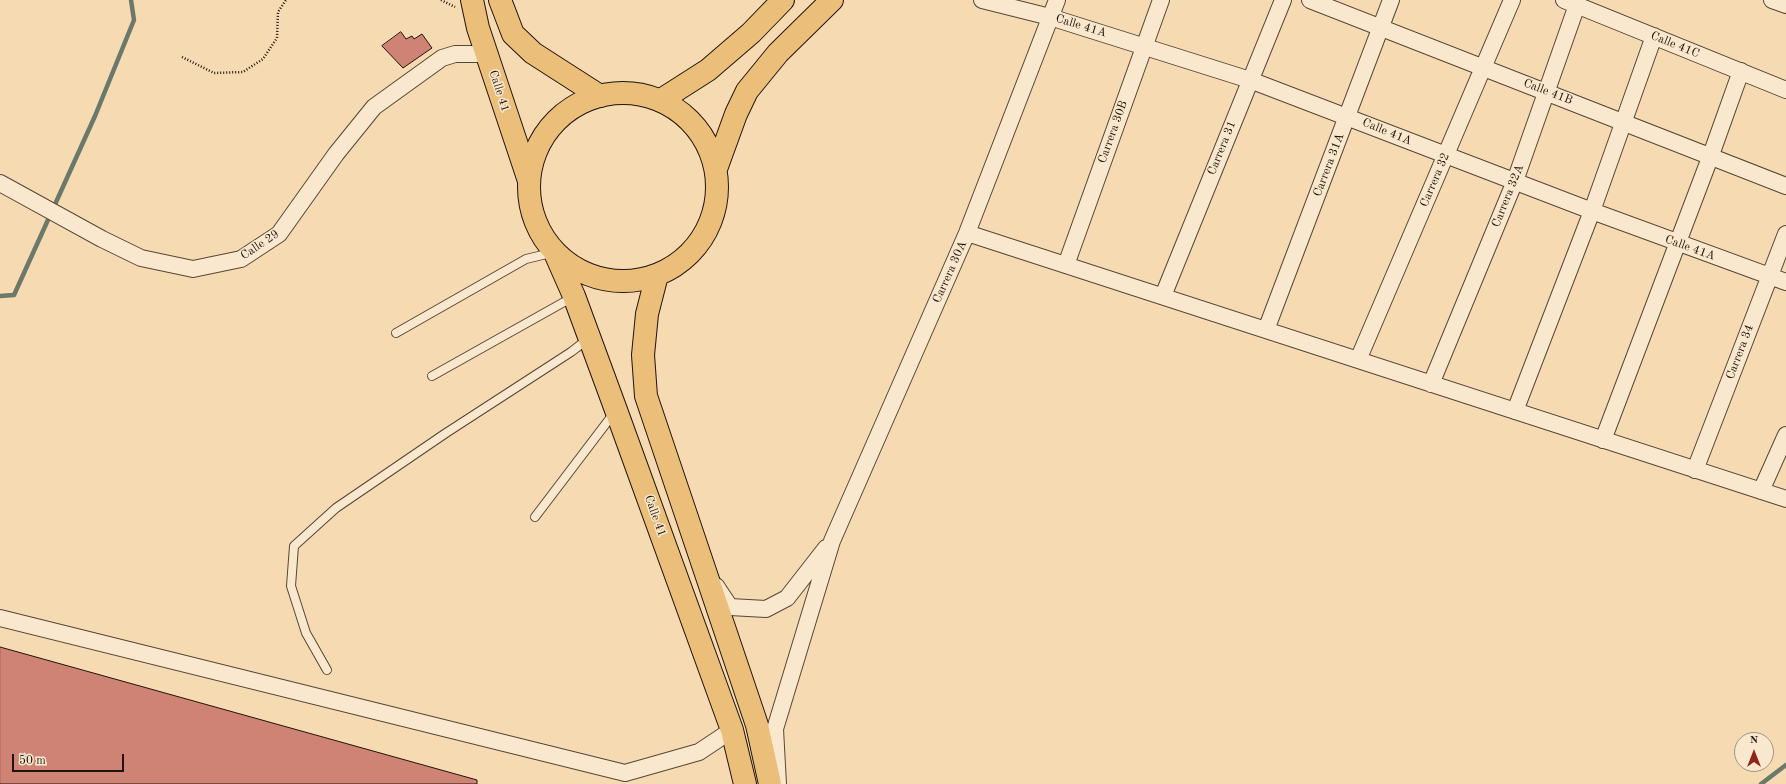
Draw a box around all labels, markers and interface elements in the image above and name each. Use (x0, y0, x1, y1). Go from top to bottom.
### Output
street label: Calle 41A (1054, 11, 1108, 41)
street label: Calle 41C (1649, 29, 1701, 61)
street label: Calle 41 (485, 68, 513, 114)
street label: Calle 41B (1521, 76, 1575, 108)
street label: Carrera 30B (1095, 99, 1131, 165)
street label: Calle 41A (1360, 116, 1414, 148)
street label: Carrera 31 (1205, 119, 1239, 177)
street label: Carrera 31A (1310, 131, 1348, 199)
street label: Carrera 32 (1417, 151, 1453, 209)
street label: Carrera 32A (1489, 162, 1527, 230)
street label: Calle 29 (238, 227, 282, 263)
street label: Calle 41A (1663, 232, 1717, 264)
street label: Carrera 30A (930, 239, 970, 305)
street label: Carrera 34 (1723, 323, 1757, 381)
street label: Calle 41 (641, 493, 669, 539)
north arrow (1734, 732, 1774, 772)
text: N (1750, 735, 1758, 746)
scale bar (14, 746, 126, 772)
text: 50 m (19, 755, 46, 767)

